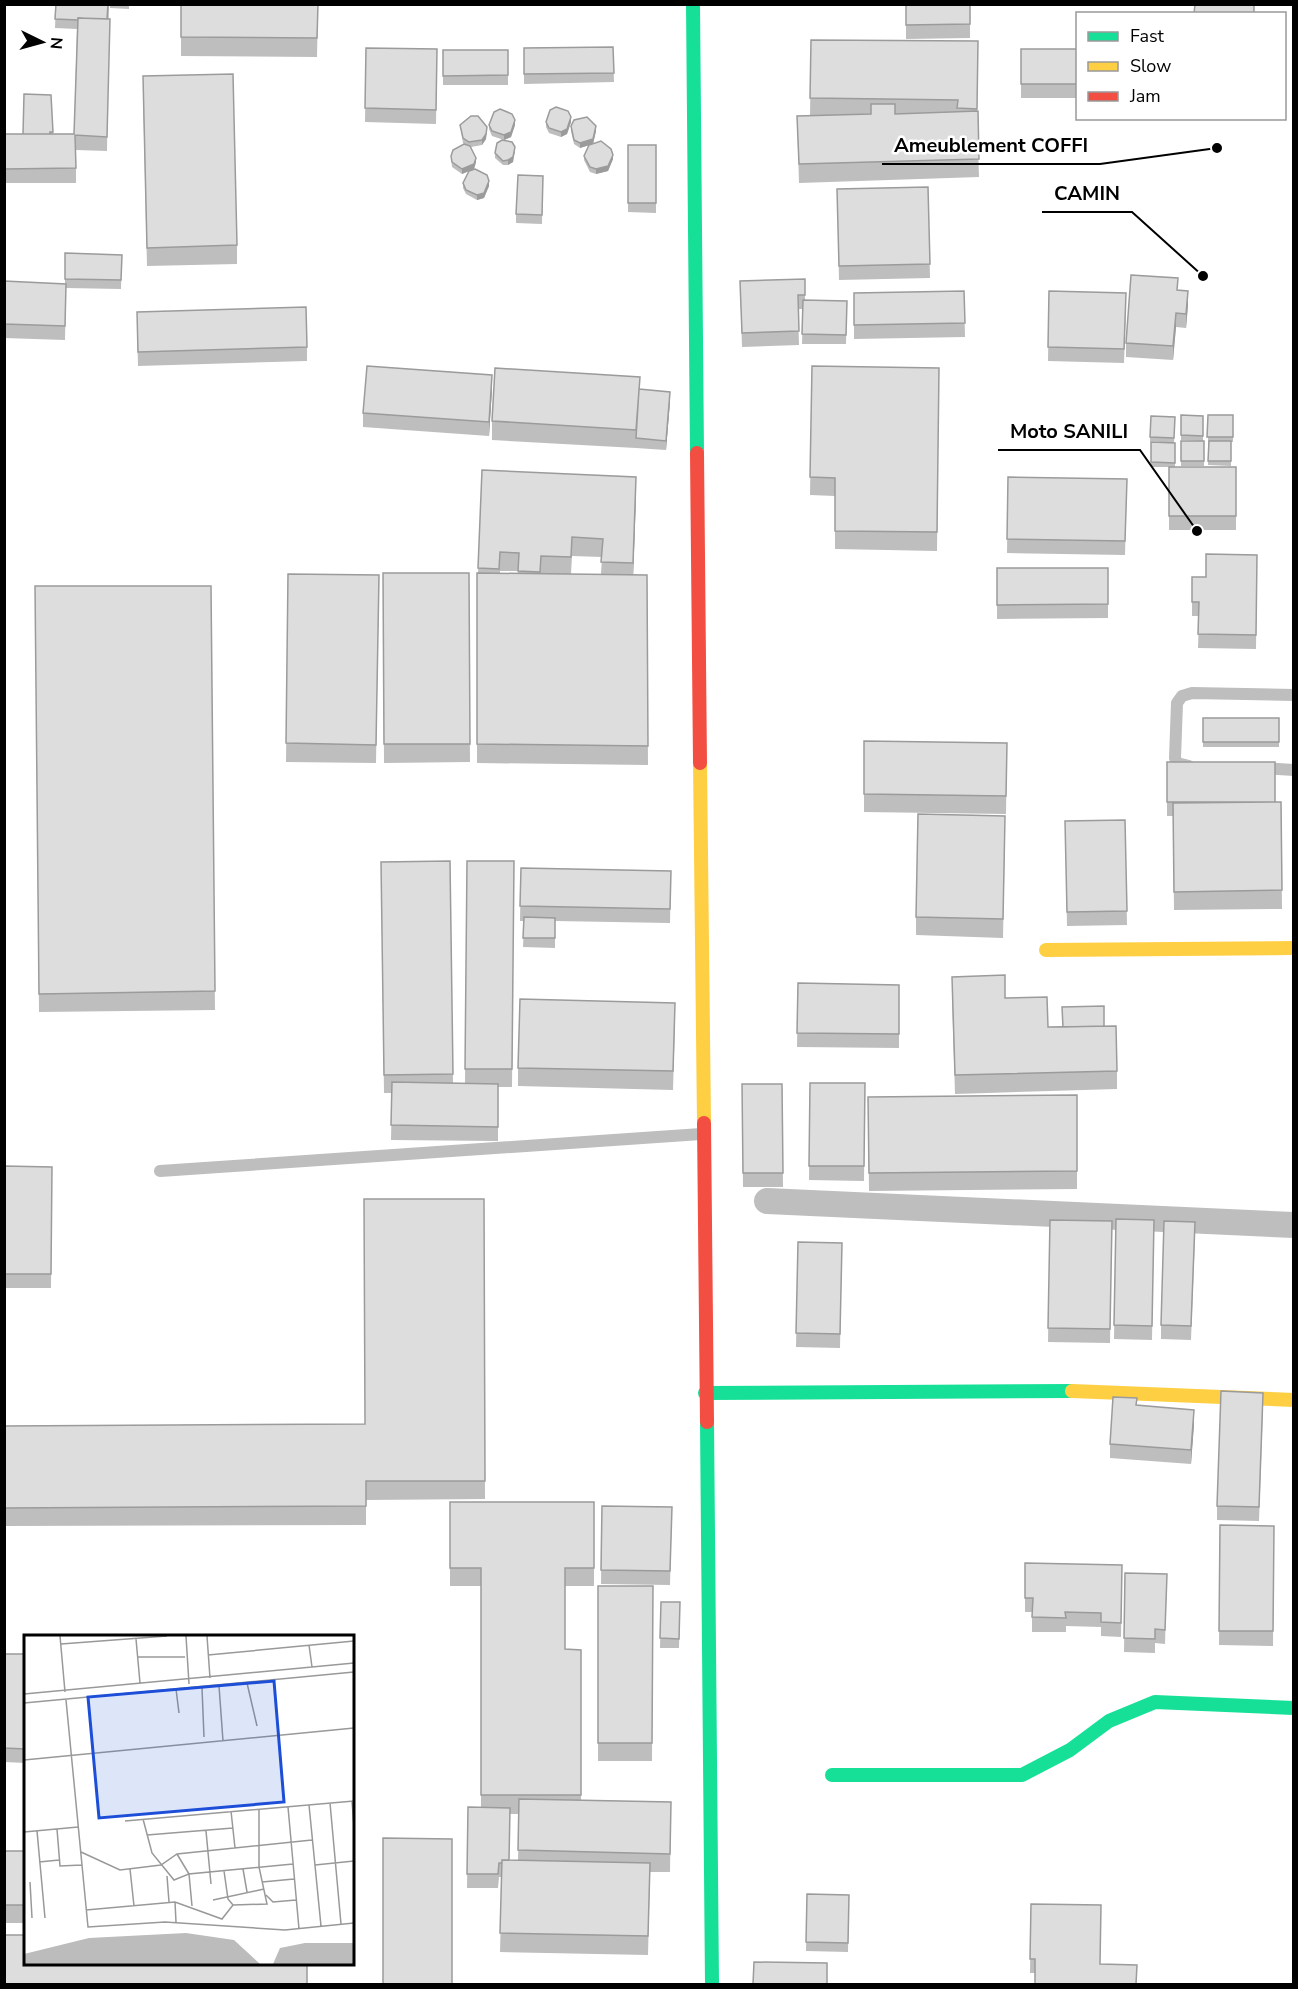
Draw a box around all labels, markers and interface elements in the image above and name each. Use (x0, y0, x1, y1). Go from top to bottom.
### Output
north arrow (12, 12, 72, 72)
legend (1076, 12, 1286, 120)
text: Fast (1130, 24, 1165, 48)
text: N (44, 36, 67, 50)
text: Slow (1130, 54, 1171, 78)
text: Jam (1129, 84, 1161, 108)
callout: Ameublement COFFI (882, 126, 1100, 164)
text: Ameublement COFFI (894, 132, 1088, 159)
callout: CAMIN (1042, 174, 1132, 212)
text: CAMIN (1054, 180, 1120, 207)
callout: Moto SANILI (998, 412, 1140, 450)
text: Moto SANILI (1010, 418, 1128, 445)
inset map (24, 1635, 354, 1965)

